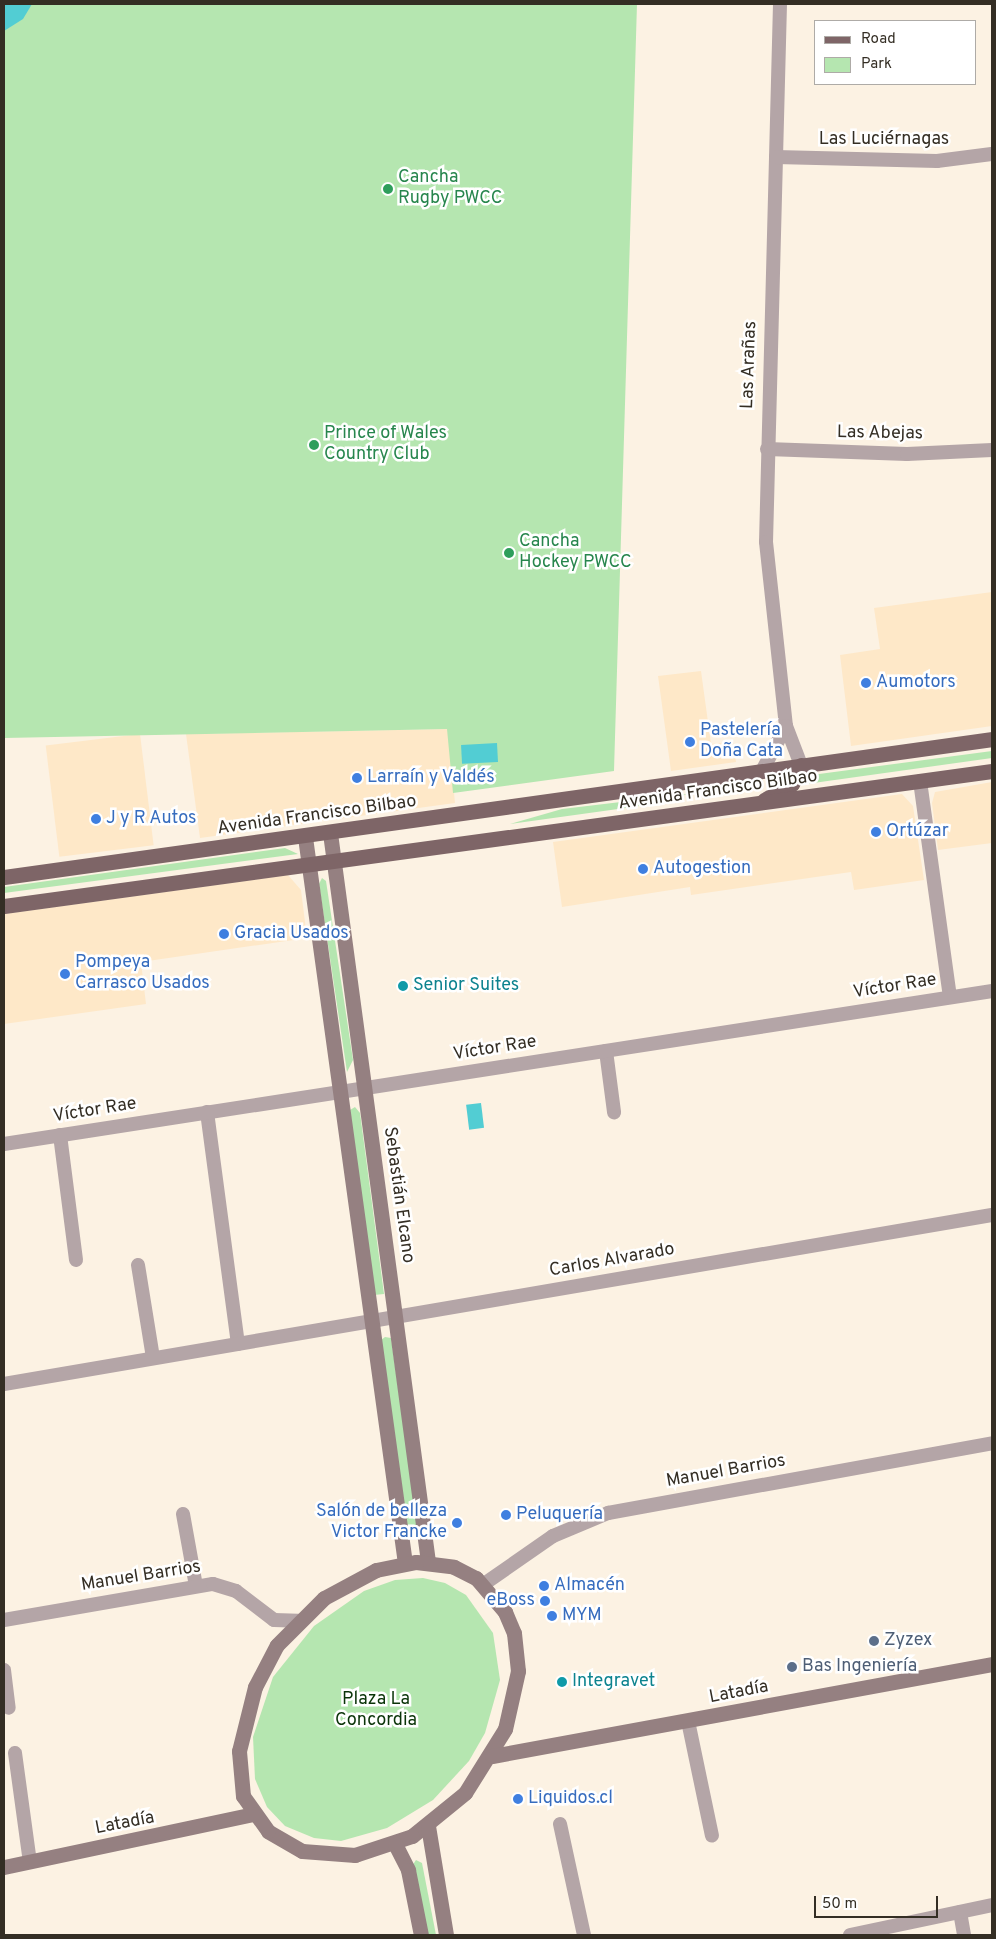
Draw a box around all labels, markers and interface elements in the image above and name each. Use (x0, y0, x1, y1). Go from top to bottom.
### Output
legend (814, 20, 976, 85)
text: Road (861, 30, 896, 49)
text: Park (861, 55, 892, 74)
street label: Las Luciérnagas (819, 129, 949, 151)
place label: Cancha Rugby PWCC (398, 168, 502, 210)
marker: Cancha Rugby PWCC (382, 183, 394, 195)
street label: Las Arañas (738, 320, 762, 410)
street label: Las Abejas (836, 422, 924, 446)
place label: Prince of Wales Country Club (324, 424, 447, 466)
marker: Prince of Wales Country Club (308, 439, 320, 451)
place label: Cancha Hockey PWCC (519, 532, 632, 574)
marker: Cancha Hockey PWCC (503, 547, 515, 559)
place label: Aumotors (876, 672, 956, 694)
marker: Aumotors (860, 677, 872, 689)
place label: Pastelería Doña Cata (700, 721, 783, 764)
marker: Pastelería Doña Cata (684, 736, 696, 748)
street label: Avenida Francisco Bilbao (617, 766, 819, 816)
place label: Larraín y Valdés (367, 767, 495, 789)
marker: Larraín y Valdés (351, 772, 363, 784)
street label: Avenida Francisco Bilbao (216, 791, 418, 841)
place label: J y R Autos (106, 808, 197, 830)
marker: J y R Autos (90, 813, 102, 825)
place label: Ortúzar (886, 821, 949, 843)
marker: Ortúzar (870, 826, 882, 838)
place label: Autogestion (653, 858, 751, 880)
marker: Autogestion (637, 863, 649, 875)
place label: Gracia Usados (234, 923, 349, 945)
marker: Gracia Usados (218, 928, 230, 940)
place label: Pompeya Carrasco Usados (75, 953, 210, 996)
marker: Pompeya Carrasco Usados (59, 968, 71, 980)
street label: Víctor Rae (852, 970, 938, 1004)
place label: Senior Suites (413, 975, 519, 997)
marker: Senior Suites (397, 980, 409, 992)
street label: Víctor Rae (452, 1032, 538, 1066)
street label: Víctor Rae (52, 1094, 138, 1128)
street label: Sebastián Elcano (378, 1125, 418, 1265)
street label: Carlos Alvarado (547, 1239, 677, 1283)
street label: Manuel Barrios (665, 1451, 787, 1493)
place label: Salón de belleza Victor Francke (316, 1502, 447, 1545)
place label: Peluquería (516, 1504, 603, 1526)
marker: Peluquería (500, 1509, 512, 1521)
marker: Salón de belleza Victor Francke (451, 1517, 463, 1529)
street label: Manuel Barrios (80, 1557, 202, 1597)
place label: Almacén (554, 1575, 625, 1597)
marker: Almacén (538, 1580, 550, 1592)
place label: eBoss (487, 1590, 535, 1612)
marker: eBoss (539, 1595, 551, 1607)
place label: MYM (562, 1605, 602, 1627)
marker: MYM (546, 1610, 558, 1622)
place label: Zyzex (884, 1630, 932, 1652)
marker: Zyzex (868, 1635, 880, 1647)
place label: Bas Ingeniería (802, 1656, 917, 1678)
marker: Bas Ingeniería (786, 1661, 798, 1673)
place label: Integravet (572, 1671, 655, 1693)
marker: Integravet (556, 1676, 568, 1688)
street label: Latadía (708, 1677, 770, 1709)
park label: Plaza La Concordia (335, 1690, 417, 1732)
place label: Liquidos.cl (528, 1788, 613, 1810)
marker: Liquidos.cl (512, 1793, 524, 1805)
street label: Latadía (94, 1808, 156, 1840)
scale bar (816, 1886, 940, 1918)
text: 50 m (822, 1895, 857, 1914)

